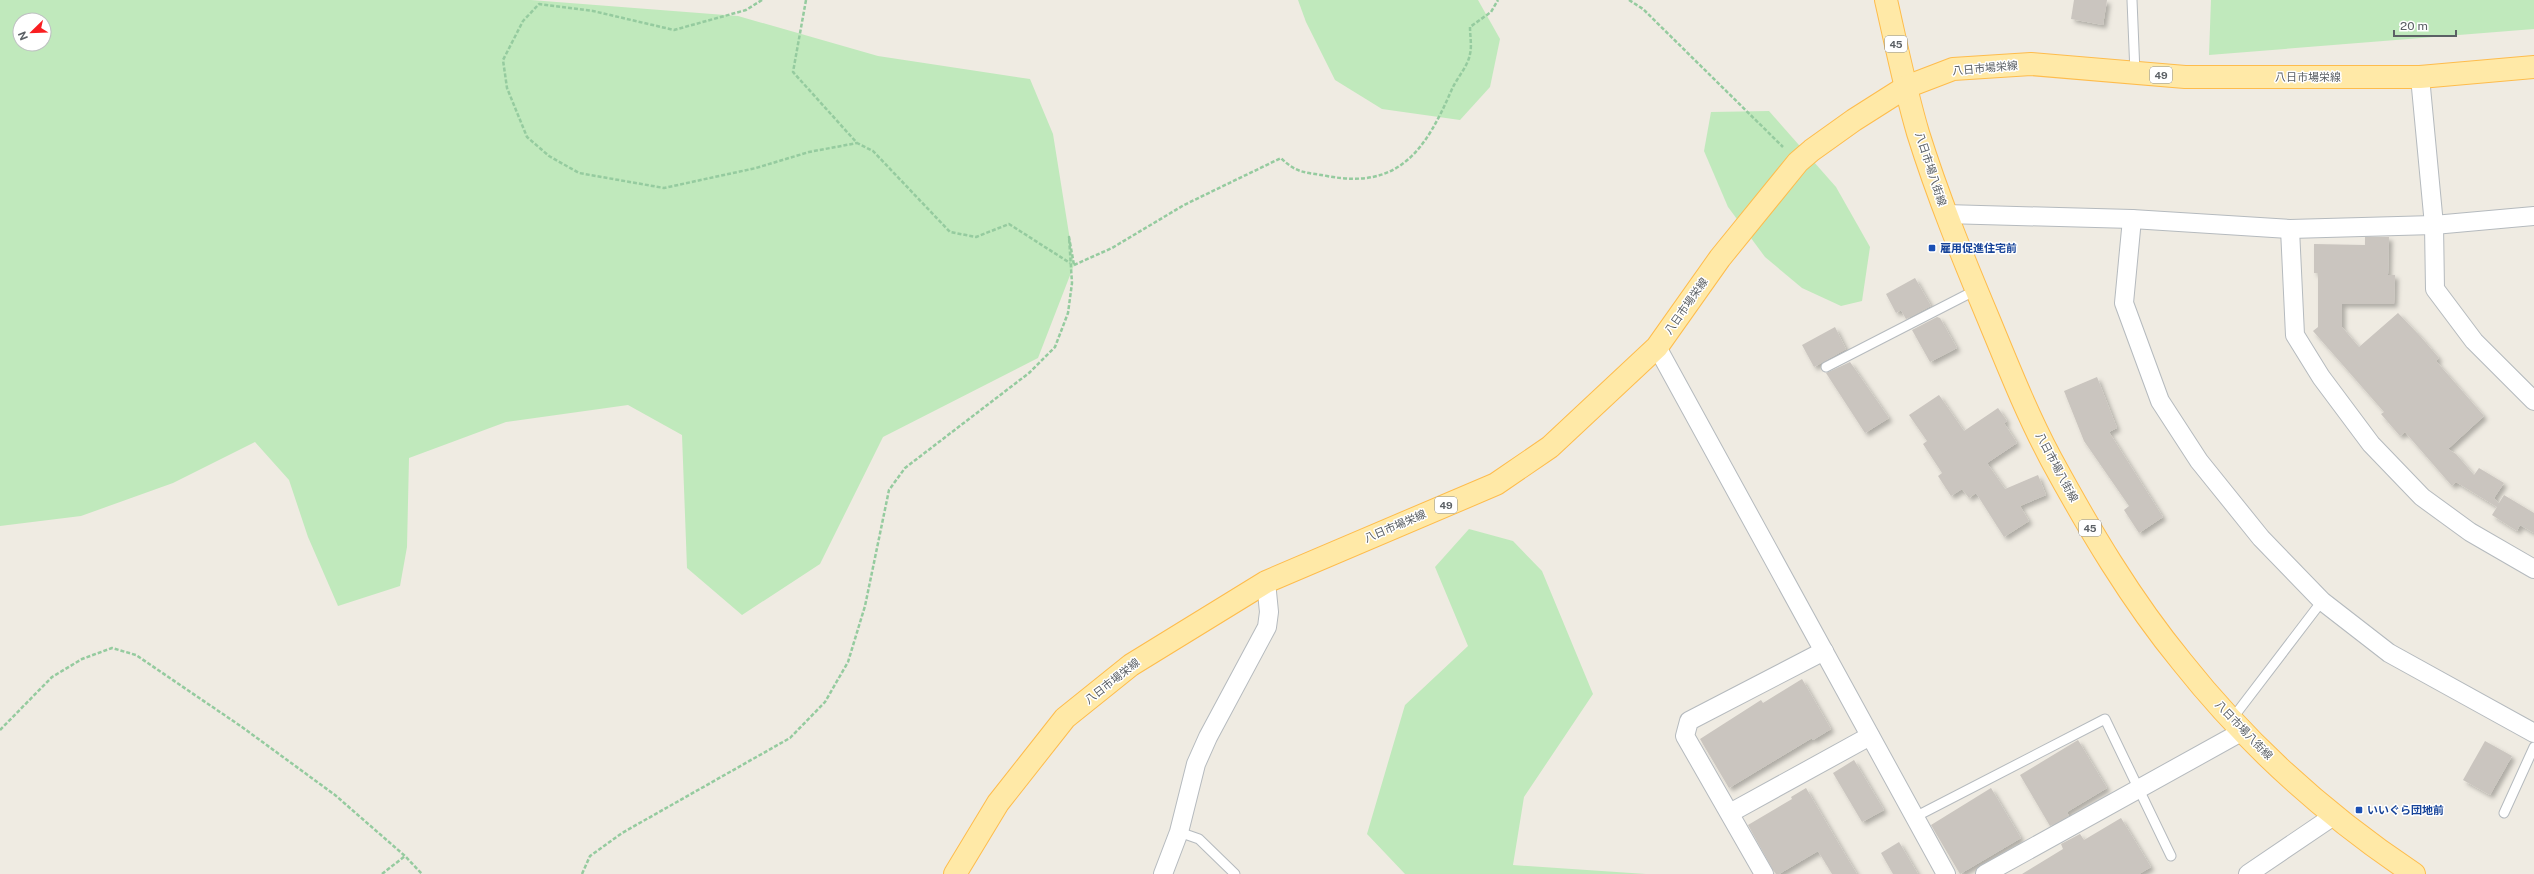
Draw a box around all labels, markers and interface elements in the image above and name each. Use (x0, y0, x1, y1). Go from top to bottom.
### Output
north arrow (12, 12, 52, 52)
scale bar (2394, 12, 2456, 38)
text: 20 m (2400, 19, 2428, 33)
text: N (16, 30, 30, 42)
road number: 45 (1885, 36, 1907, 52)
street label: 八日市場栄線 (1952, 59, 2018, 77)
road number: 49 (2150, 67, 2172, 83)
street label: 八日市場栄線 (2275, 71, 2341, 83)
street label: 八日市場八街線 (1913, 131, 1949, 207)
place label: 雇用促進住宅前 (1940, 242, 2017, 254)
marker: 雇用促進住宅前 (1927, 243, 1937, 253)
street label: 八日市場栄線 (1662, 276, 1710, 336)
street label: 八日市場八街線 (2034, 430, 2080, 504)
road number: 49 (1435, 497, 1457, 513)
street label: 八日市場栄線 (1362, 508, 1428, 544)
road number: 45 (2079, 520, 2101, 536)
street label: 八日市場栄線 (1082, 656, 1142, 706)
street label: 八日市場八街線 (2213, 698, 2275, 762)
place label: いいぐら団地前 (2367, 804, 2444, 816)
marker: いいぐら団地前 (2354, 805, 2364, 815)

